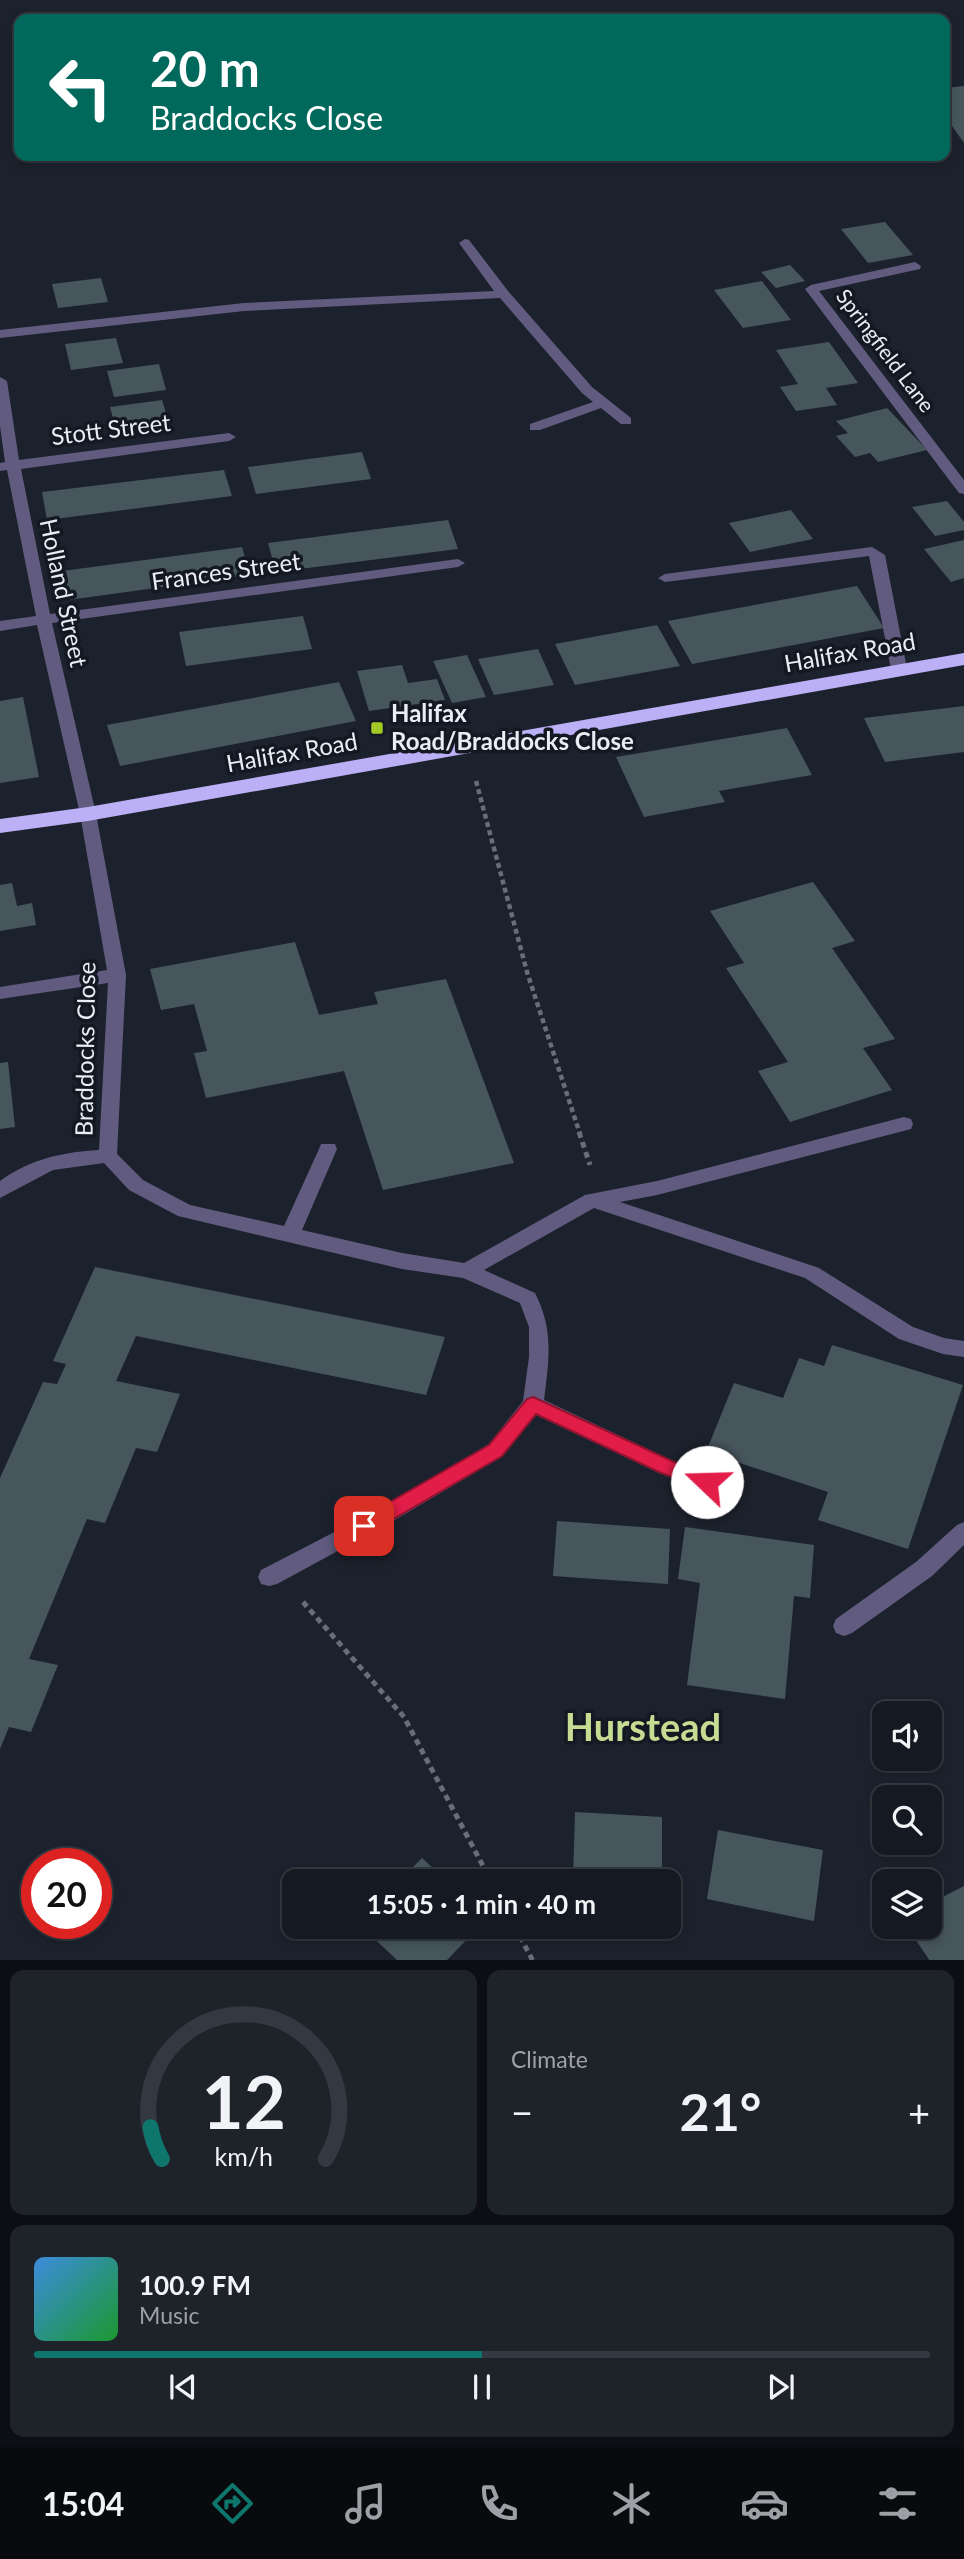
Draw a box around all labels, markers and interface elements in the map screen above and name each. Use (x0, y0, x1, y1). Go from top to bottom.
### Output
text: 20 m (150, 39, 260, 97)
icon: left (35, 42, 126, 133)
text: Braddocks Close (150, 98, 383, 137)
street label: Springfield Lane (832, 284, 941, 417)
street label: Stott Street (49, 407, 173, 450)
street label: Holland Street (35, 516, 94, 670)
street label: Frances Street (149, 546, 302, 595)
street label: Halifax Road (782, 626, 918, 677)
place label: Halifax Road/Braddocks Close (391, 698, 634, 755)
marker: Halifax Road/Braddocks Close (369, 720, 385, 736)
street label: Halifax Road (224, 726, 360, 777)
street label: Braddocks Close (68, 961, 101, 1137)
position arrow (670, 1445, 744, 1519)
pin (334, 1496, 394, 1556)
icon: arrive (345, 1507, 383, 1545)
map controls (872, 1701, 942, 1939)
button: sound (872, 1701, 942, 1771)
district label: Hurstead (565, 1703, 721, 1749)
button: search (872, 1785, 942, 1855)
speed limit sign: 20 (21, 1848, 112, 1939)
button: layers (872, 1869, 942, 1939)
text: 15:05 · 1 min · 40 m (367, 1888, 596, 1920)
text: Climate (511, 2045, 588, 2073)
text: 12 (201, 2057, 286, 2145)
text: 21° (680, 2080, 761, 2142)
text: − (511, 2089, 533, 2135)
text: + (908, 2089, 930, 2135)
text: km/h (214, 2140, 273, 2170)
text: 100.9 FM (139, 2269, 251, 2301)
text: Music (139, 2301, 199, 2329)
icon: previous (164, 2368, 202, 2406)
icon: pause (463, 2368, 501, 2406)
icon: next (762, 2368, 800, 2406)
icon: directions (208, 2479, 257, 2528)
icon: music (341, 2479, 390, 2528)
icon: phone (474, 2479, 523, 2528)
icon: climate (607, 2479, 656, 2528)
icon: car (740, 2479, 789, 2528)
icon: filters (873, 2479, 922, 2528)
text: 15:04 (42, 2484, 124, 2523)

